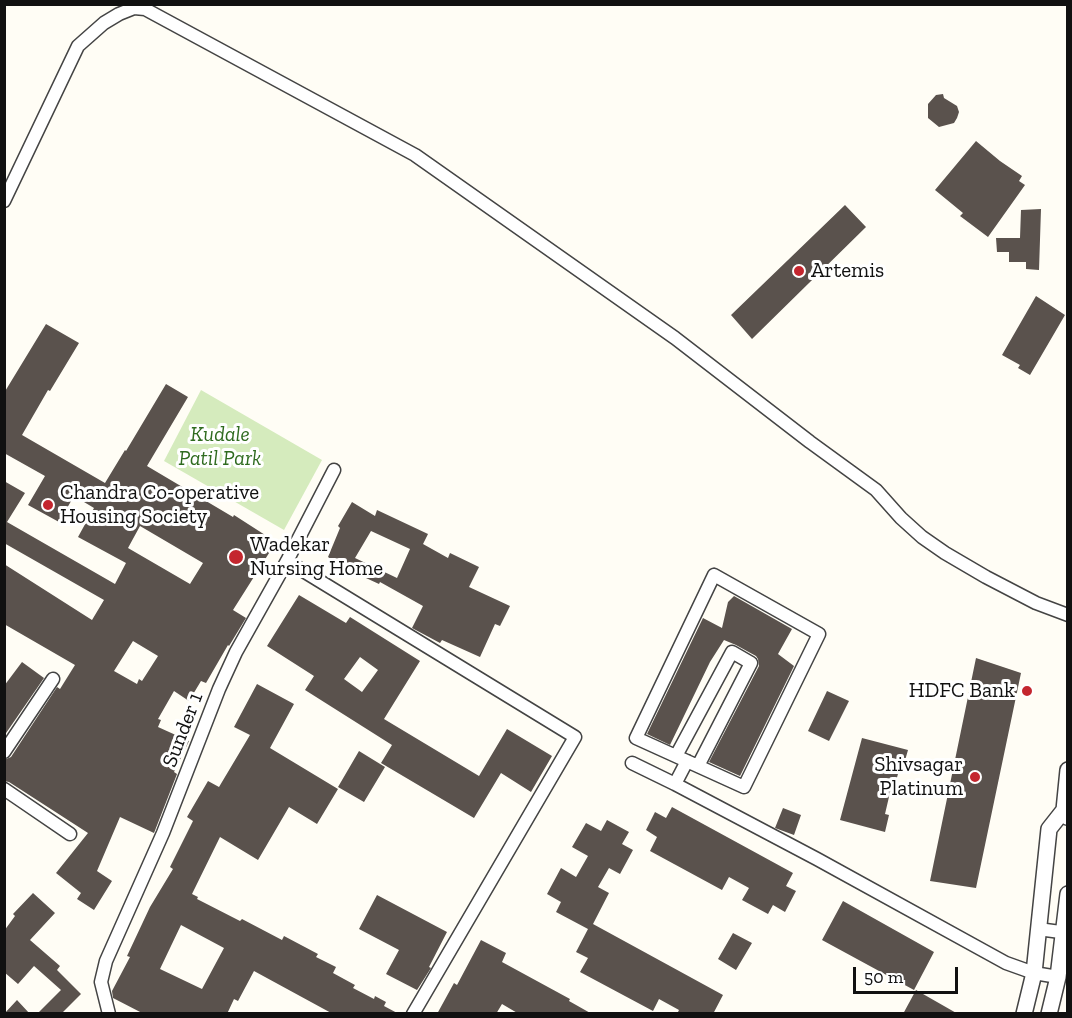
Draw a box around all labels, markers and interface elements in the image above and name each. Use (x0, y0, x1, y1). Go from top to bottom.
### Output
place label: Artemis (811, 258, 884, 284)
marker: Artemis (792, 264, 806, 278)
park label: Kudale Patil Park (179, 422, 261, 472)
place label: Chandra Co-operative Housing Society (60, 480, 259, 530)
marker: Chandra Co-operative Housing Society (41, 498, 55, 512)
place label: Wadekar Nursing Home (250, 532, 383, 582)
marker: Wadekar Nursing Home (227, 548, 245, 566)
place label: HDFC Bank (909, 678, 1015, 704)
marker: HDFC Bank (1020, 684, 1034, 698)
street label: Sunder 1 (157, 689, 209, 771)
place label: Shivsagar Platinum (874, 752, 963, 802)
marker: Shivsagar Platinum (968, 770, 982, 784)
scale bar (856, 955, 961, 993)
text: 50 m (864, 966, 903, 988)

